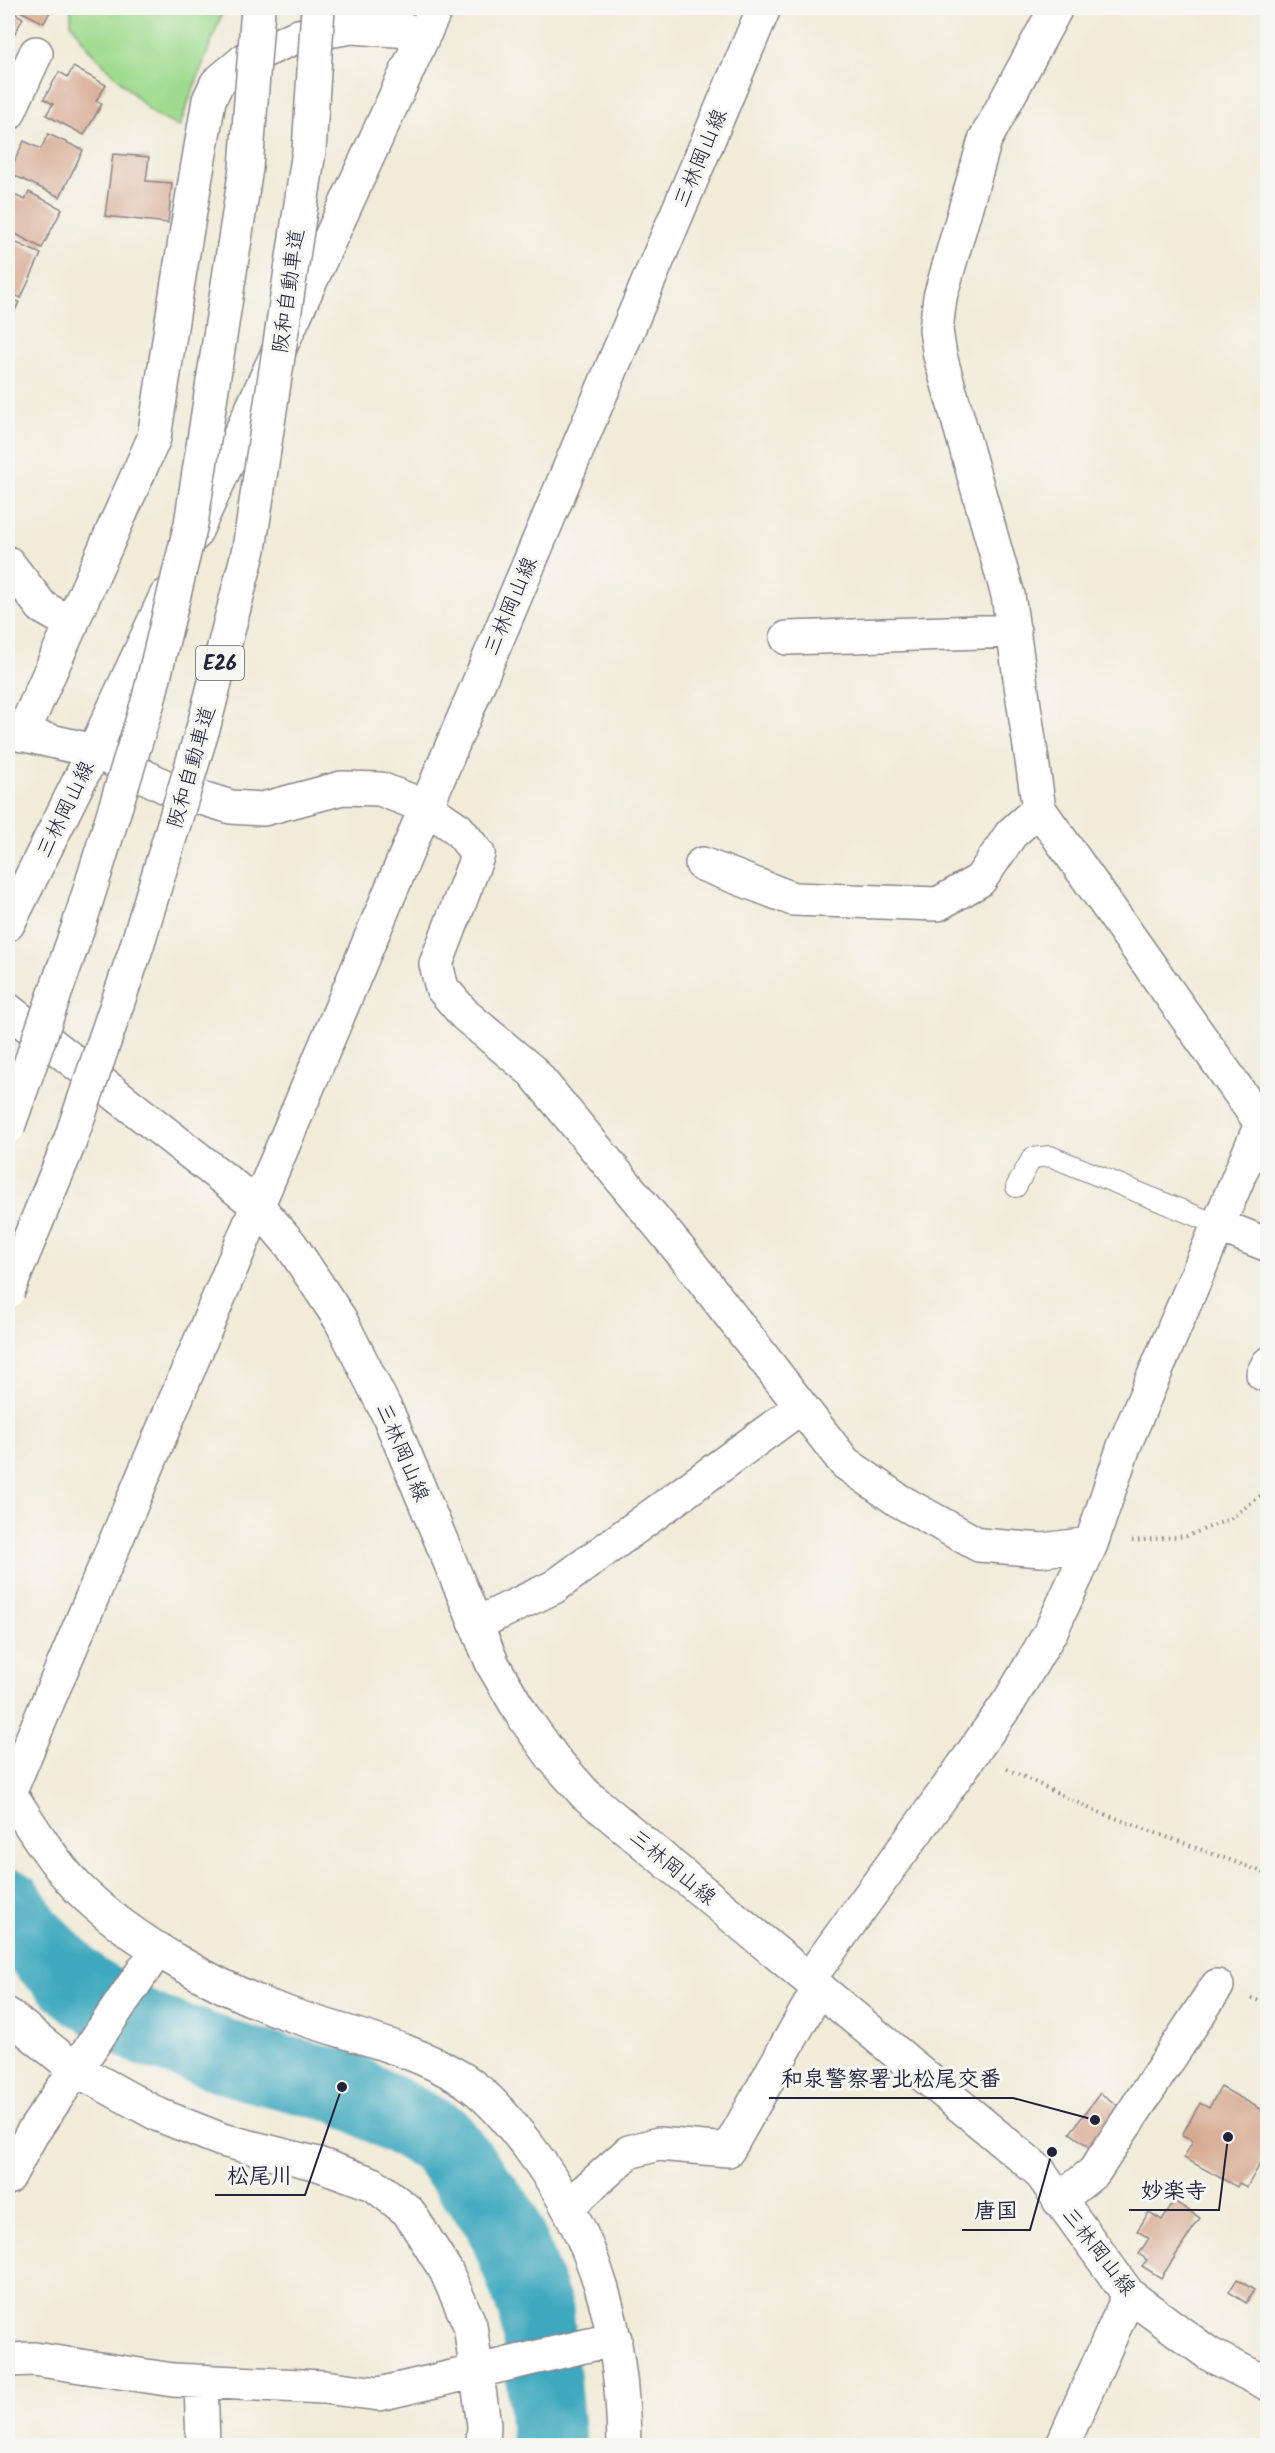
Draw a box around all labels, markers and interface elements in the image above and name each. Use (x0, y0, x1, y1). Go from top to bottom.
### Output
street label: 三林岡山線 (666, 104, 737, 213)
street label: 阪和自動車道 (264, 227, 315, 356)
street label: 三林岡山線 (476, 552, 547, 661)
road number: E26 (196, 646, 244, 680)
street label: 阪和自動車道 (159, 702, 226, 833)
street label: 三林岡山線 (29, 755, 104, 864)
street label: 三林岡山線 (366, 1398, 437, 1507)
street label: 三林岡山線 (621, 1822, 723, 1915)
callout: 和泉警察署北松尾交番 (769, 2058, 1013, 2098)
text: 和泉警察署北松尾交番 (781, 2063, 1001, 2098)
callout: 松尾川 (215, 2155, 305, 2195)
text: 松尾川 (227, 2160, 293, 2195)
callout: 妙楽寺 (1129, 2170, 1219, 2210)
text: 妙楽寺 (1141, 2175, 1207, 2210)
callout: 唐国 (962, 2190, 1030, 2230)
text: 唐国 (974, 2195, 1018, 2230)
street label: 三林岡山線 (1052, 2200, 1143, 2303)

